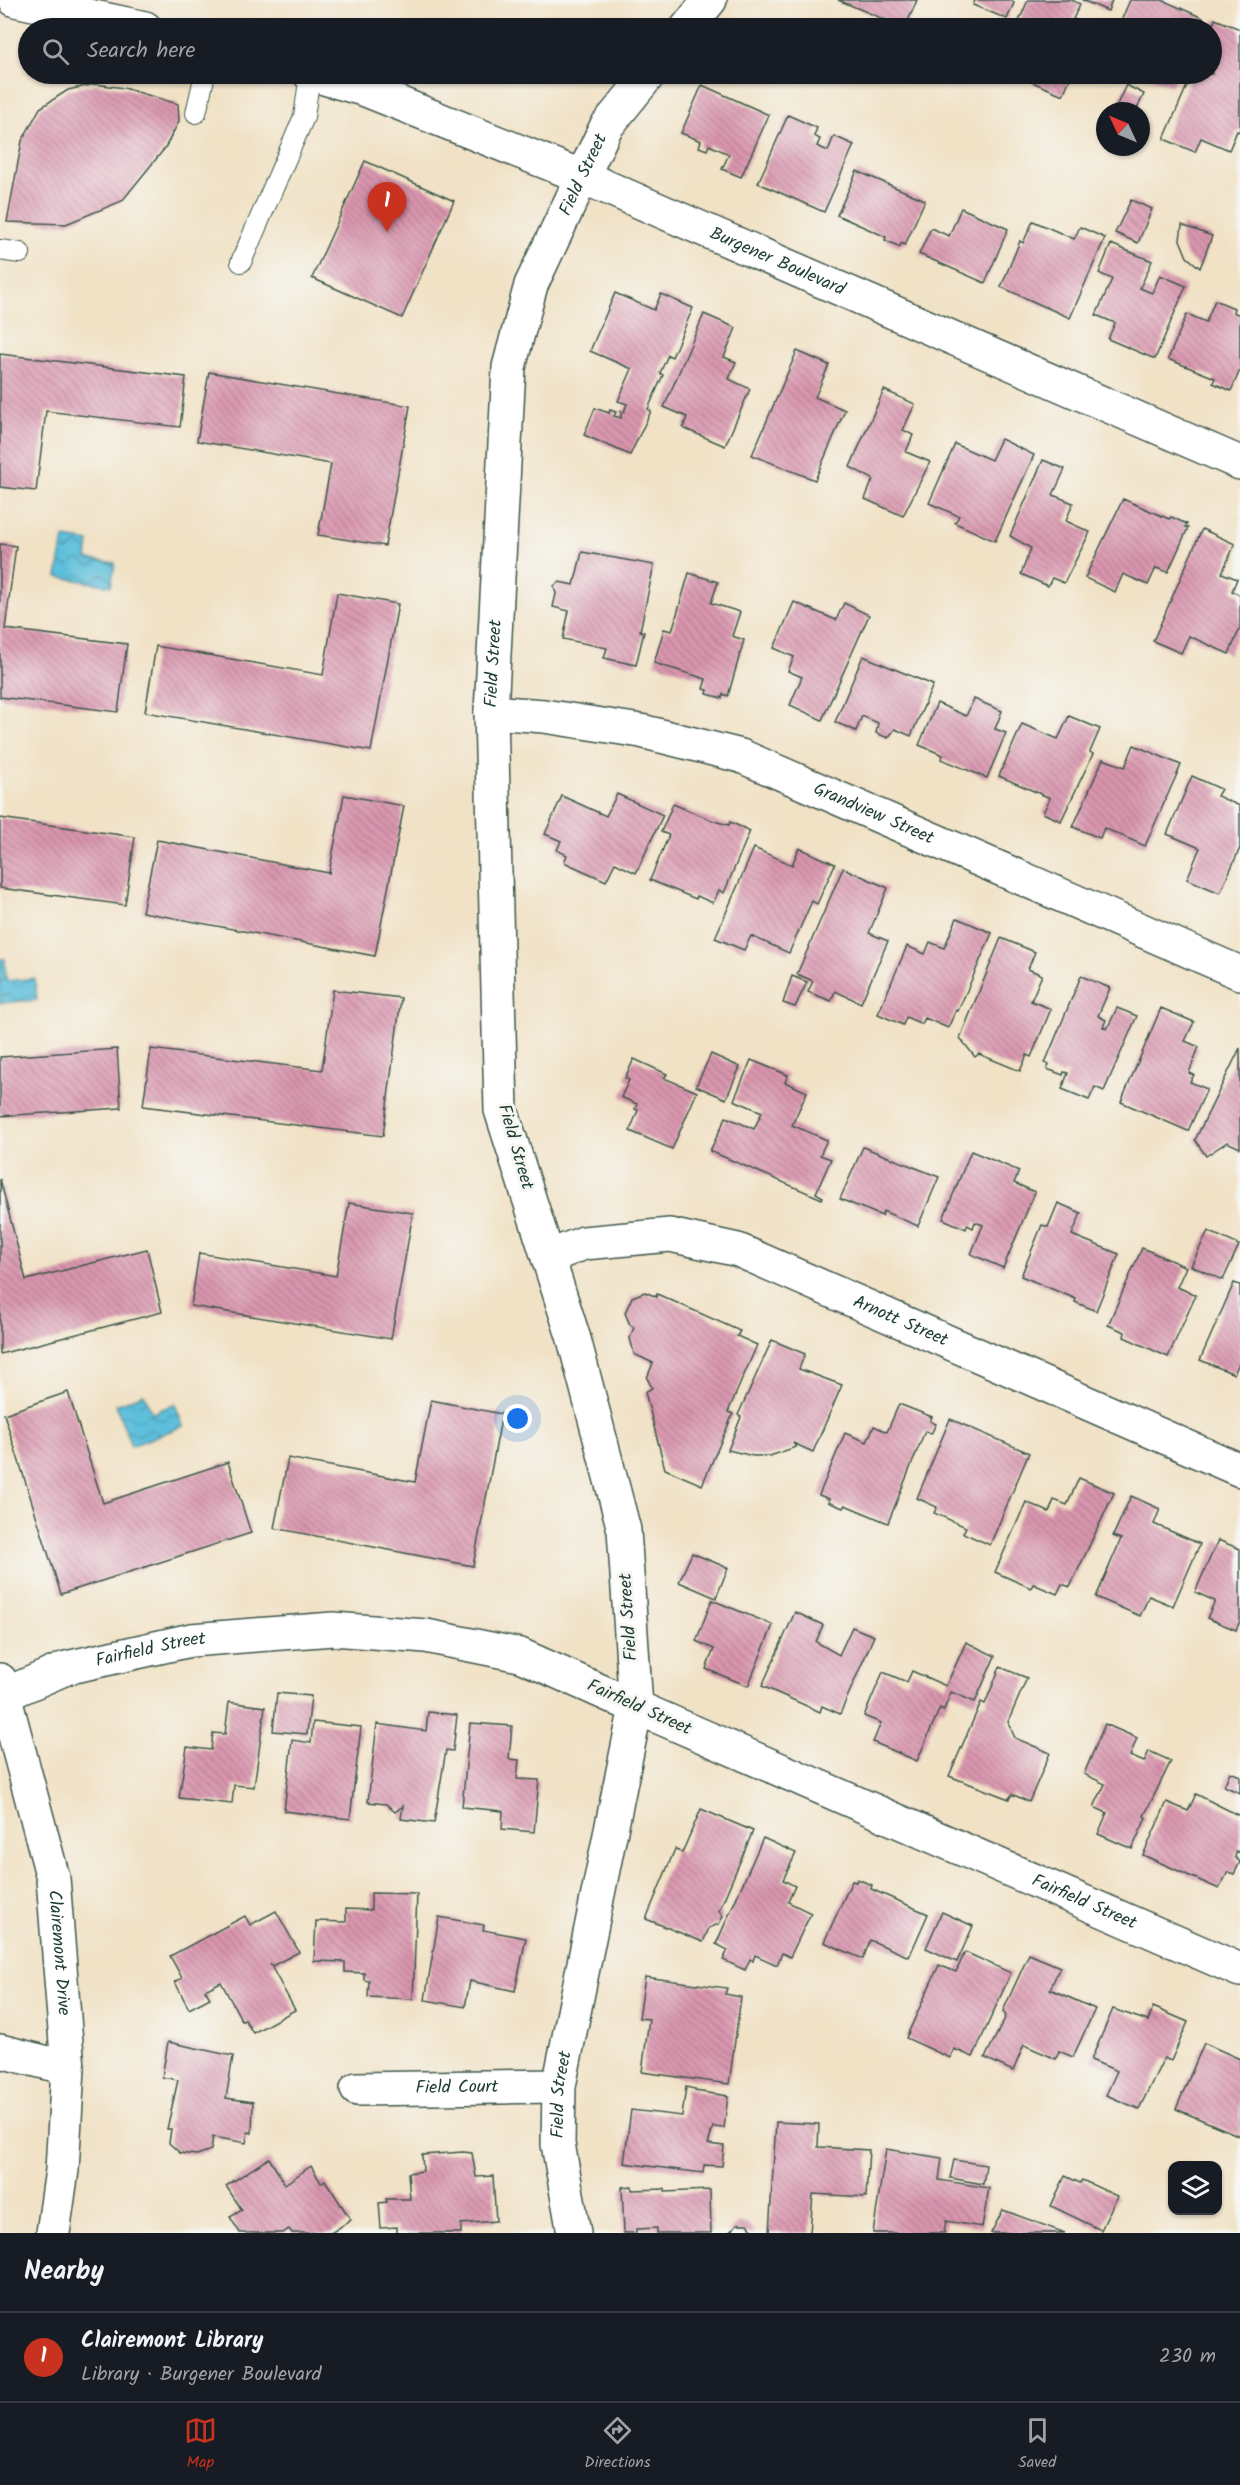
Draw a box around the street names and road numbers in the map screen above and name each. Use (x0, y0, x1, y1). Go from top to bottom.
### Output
street label: Field Street (551, 128, 616, 221)
street label: Burgener Boulevard (705, 219, 851, 304)
street label: Field Street (477, 618, 510, 708)
street label: Grandview Street (809, 775, 940, 853)
street label: Field Street (489, 1101, 541, 1194)
street label: Arnott Street (848, 1288, 954, 1355)
street label: Field Street (611, 1571, 647, 1662)
street label: Fairfield Street (93, 1624, 208, 1675)
street label: Fairfield Street (582, 1672, 697, 1744)
street label: Fairfield Street (1027, 1866, 1142, 1938)
street label: Clairemont Drive (39, 1889, 78, 2017)
street label: Field Street (544, 2047, 581, 2139)
street label: Field Court (415, 2072, 500, 2103)

